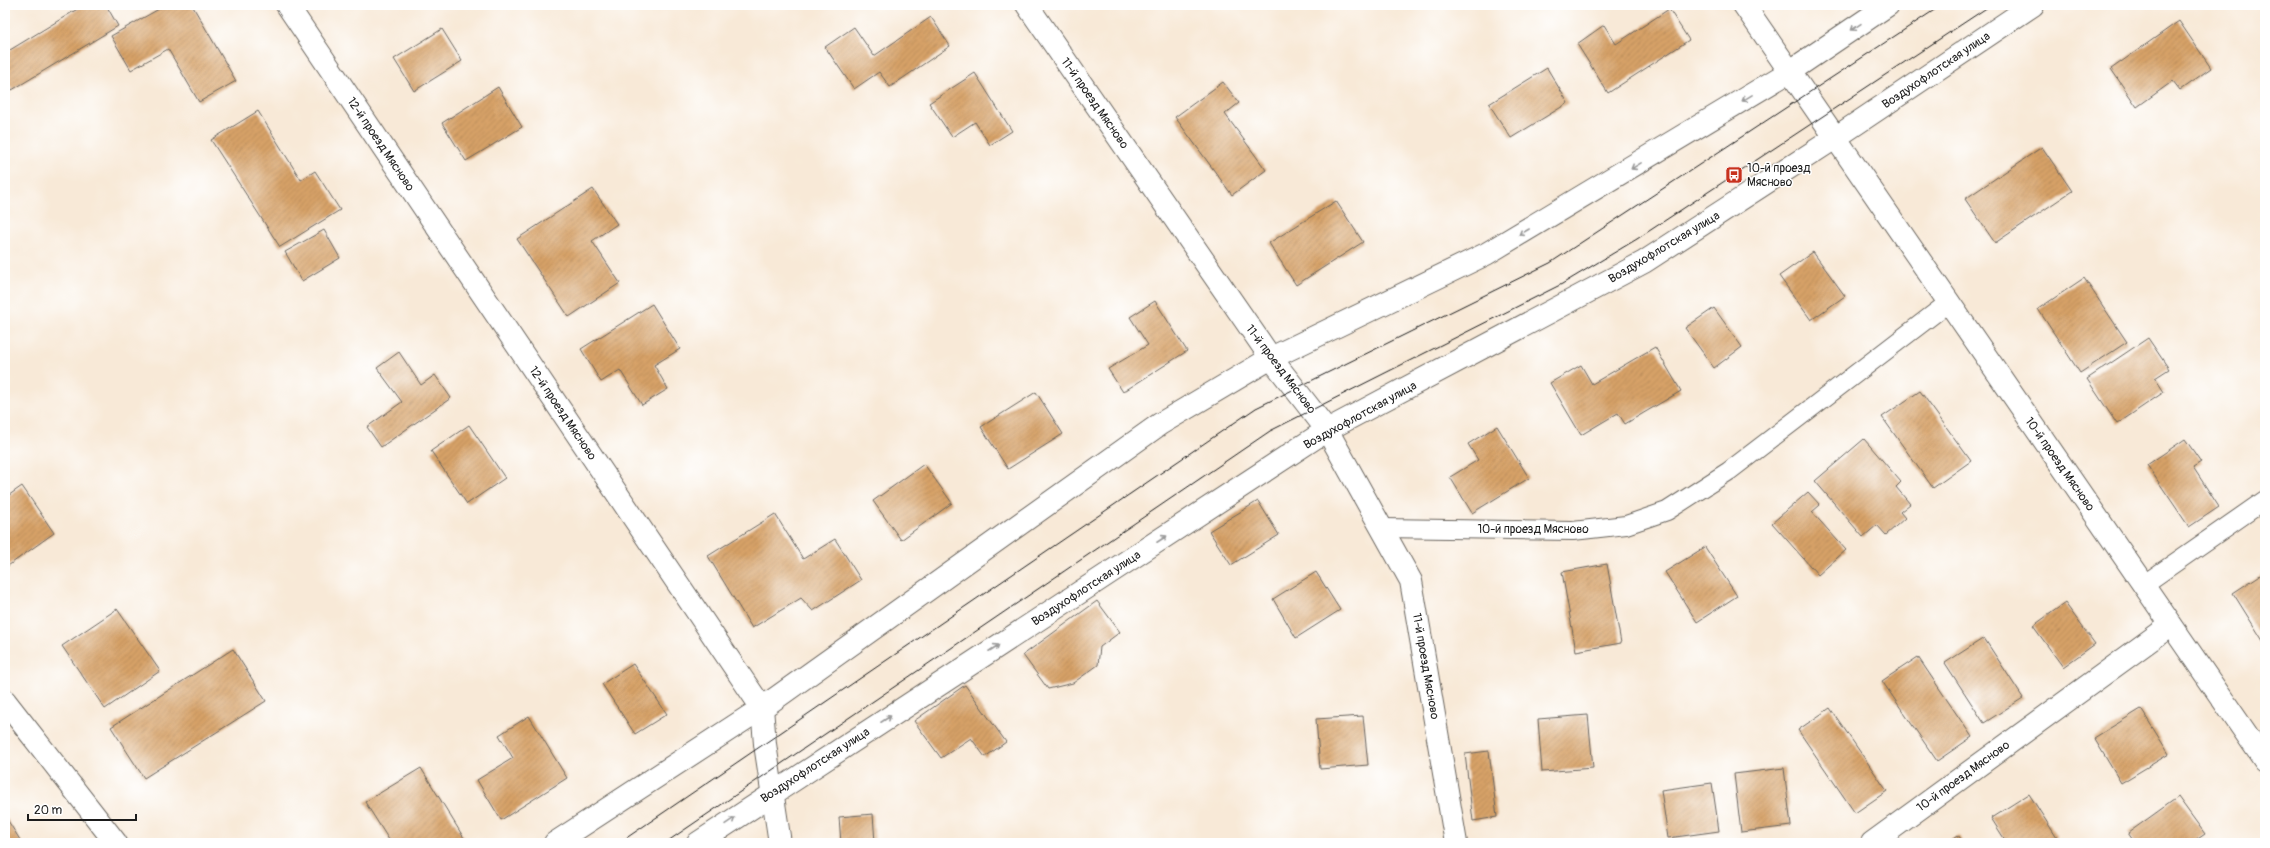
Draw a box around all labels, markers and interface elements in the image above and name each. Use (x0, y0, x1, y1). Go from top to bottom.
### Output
one-way arrow (1850, 23, 1861, 31)
street label: Воздухофлотская улица (1879, 28, 1993, 112)
street label: 11-й проезд Мясново (1058, 55, 1132, 152)
one-way arrow (1741, 94, 1753, 102)
street label: 12-й проезд Мясново (344, 95, 418, 194)
place label: 10-й проезд Мясново (1747, 161, 1811, 190)
one-way arrow (1630, 162, 1642, 170)
bus stop icon: 10-й проезд Мясново (1724, 165, 1744, 185)
street label: Воздухофлотская улица (1606, 208, 1723, 287)
one-way arrow (1518, 228, 1530, 236)
street label: 11-й проезд Мясново (1242, 322, 1319, 417)
street label: 12-й проезд Мясново (526, 364, 600, 463)
street label: Воздухофлотская улица (1301, 378, 1420, 453)
street label: 10-й проезд Мясново (2022, 414, 2098, 515)
street label: 10-й проезд Мясново (1477, 522, 1589, 537)
one-way arrow (1156, 534, 1168, 542)
street label: Воздухофлотская улица (1029, 547, 1144, 629)
street label: 11-й проезд Мясново (1409, 612, 1442, 721)
one-way arrow (989, 644, 1000, 652)
one-way arrow (880, 715, 891, 723)
street label: Воздухофлотская улица (758, 724, 873, 806)
street label: 10-й проезд Мясново (1914, 737, 2013, 815)
scale bar (28, 796, 136, 822)
text: 20 m (34, 803, 63, 818)
one-way arrow (724, 817, 736, 825)

